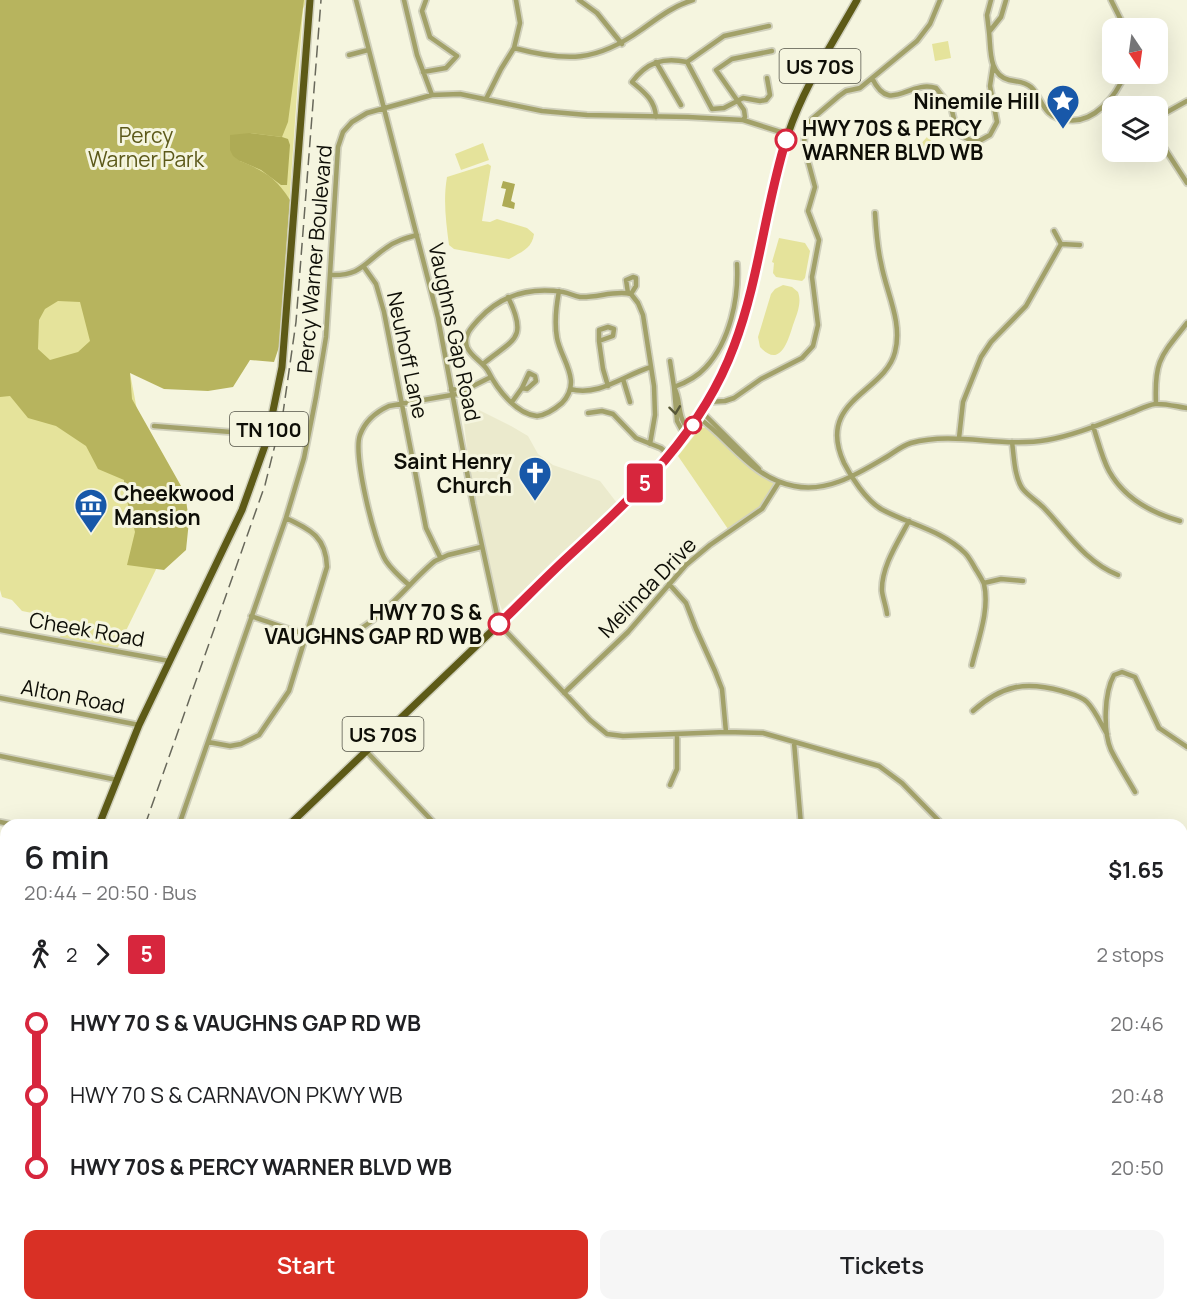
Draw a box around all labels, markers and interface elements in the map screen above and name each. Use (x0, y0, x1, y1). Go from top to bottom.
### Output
north arrow (1102, 18, 1168, 84)
map controls (1102, 18, 1168, 162)
road number: US 70S (780, 49, 860, 83)
place icon: Ninemile Hill (1045, 83, 1081, 130)
place label: Ninemile Hill (913, 87, 1040, 115)
button: layers (1102, 96, 1168, 162)
place label: HWY 70S & PERCY WARNER BLVD WB (802, 114, 983, 166)
park label: Percy Warner Park (88, 121, 205, 173)
marker: HWY 70S & PERCY WARNER BLVD WB (775, 129, 797, 151)
street label: Percy Warner Boulevard (290, 144, 338, 374)
street label: Vaughns Gap Road (422, 240, 488, 424)
street label: Neuhoff Lane (381, 289, 435, 421)
one-way arrow (669, 406, 681, 415)
road number: TN 100 (230, 412, 308, 446)
unlabelled marker (684, 416, 702, 434)
place label: Saint Henry Church (393, 447, 512, 499)
church icon: Saint Henry Church (517, 455, 553, 502)
line badge: 5 (626, 464, 664, 502)
text: 5 (639, 469, 651, 497)
place label: Cheekwood Mansion (114, 479, 235, 531)
museum icon: Cheekwood Mansion (73, 487, 109, 534)
street label: Melinda Drive (592, 531, 702, 643)
place label: HWY 70 S & VAUGHNS GAP RD WB (264, 598, 482, 650)
street label: Cheek Road (27, 605, 147, 653)
marker: HWY 70 S & VAUGHNS GAP RD WB (488, 613, 510, 635)
street label: Alton Road (19, 672, 127, 720)
road number: US 70S (342, 717, 424, 751)
text: 6 min (24, 834, 109, 879)
text: $1.65 (1108, 855, 1164, 885)
text: 20:44 – 20:50 · Bus (24, 879, 197, 906)
icon: walk (24, 938, 57, 971)
icon: forward (86, 938, 119, 971)
text: 5 (140, 940, 153, 968)
text: 2 (66, 941, 77, 968)
text: 2 stops (1096, 941, 1164, 968)
text: HWY 70 S & VAUGHNS GAP RD WB (70, 1008, 421, 1038)
text: 20:46 (1110, 1010, 1164, 1037)
text: HWY 70 S & CARNAVON PKWY WB (70, 1080, 402, 1110)
text: 20:48 (1111, 1082, 1164, 1109)
text: HWY 70S & PERCY WARNER BLVD WB (70, 1152, 452, 1182)
text: 20:50 (1111, 1154, 1164, 1181)
button: Start (24, 1230, 588, 1299)
button: Tickets (600, 1230, 1164, 1299)

